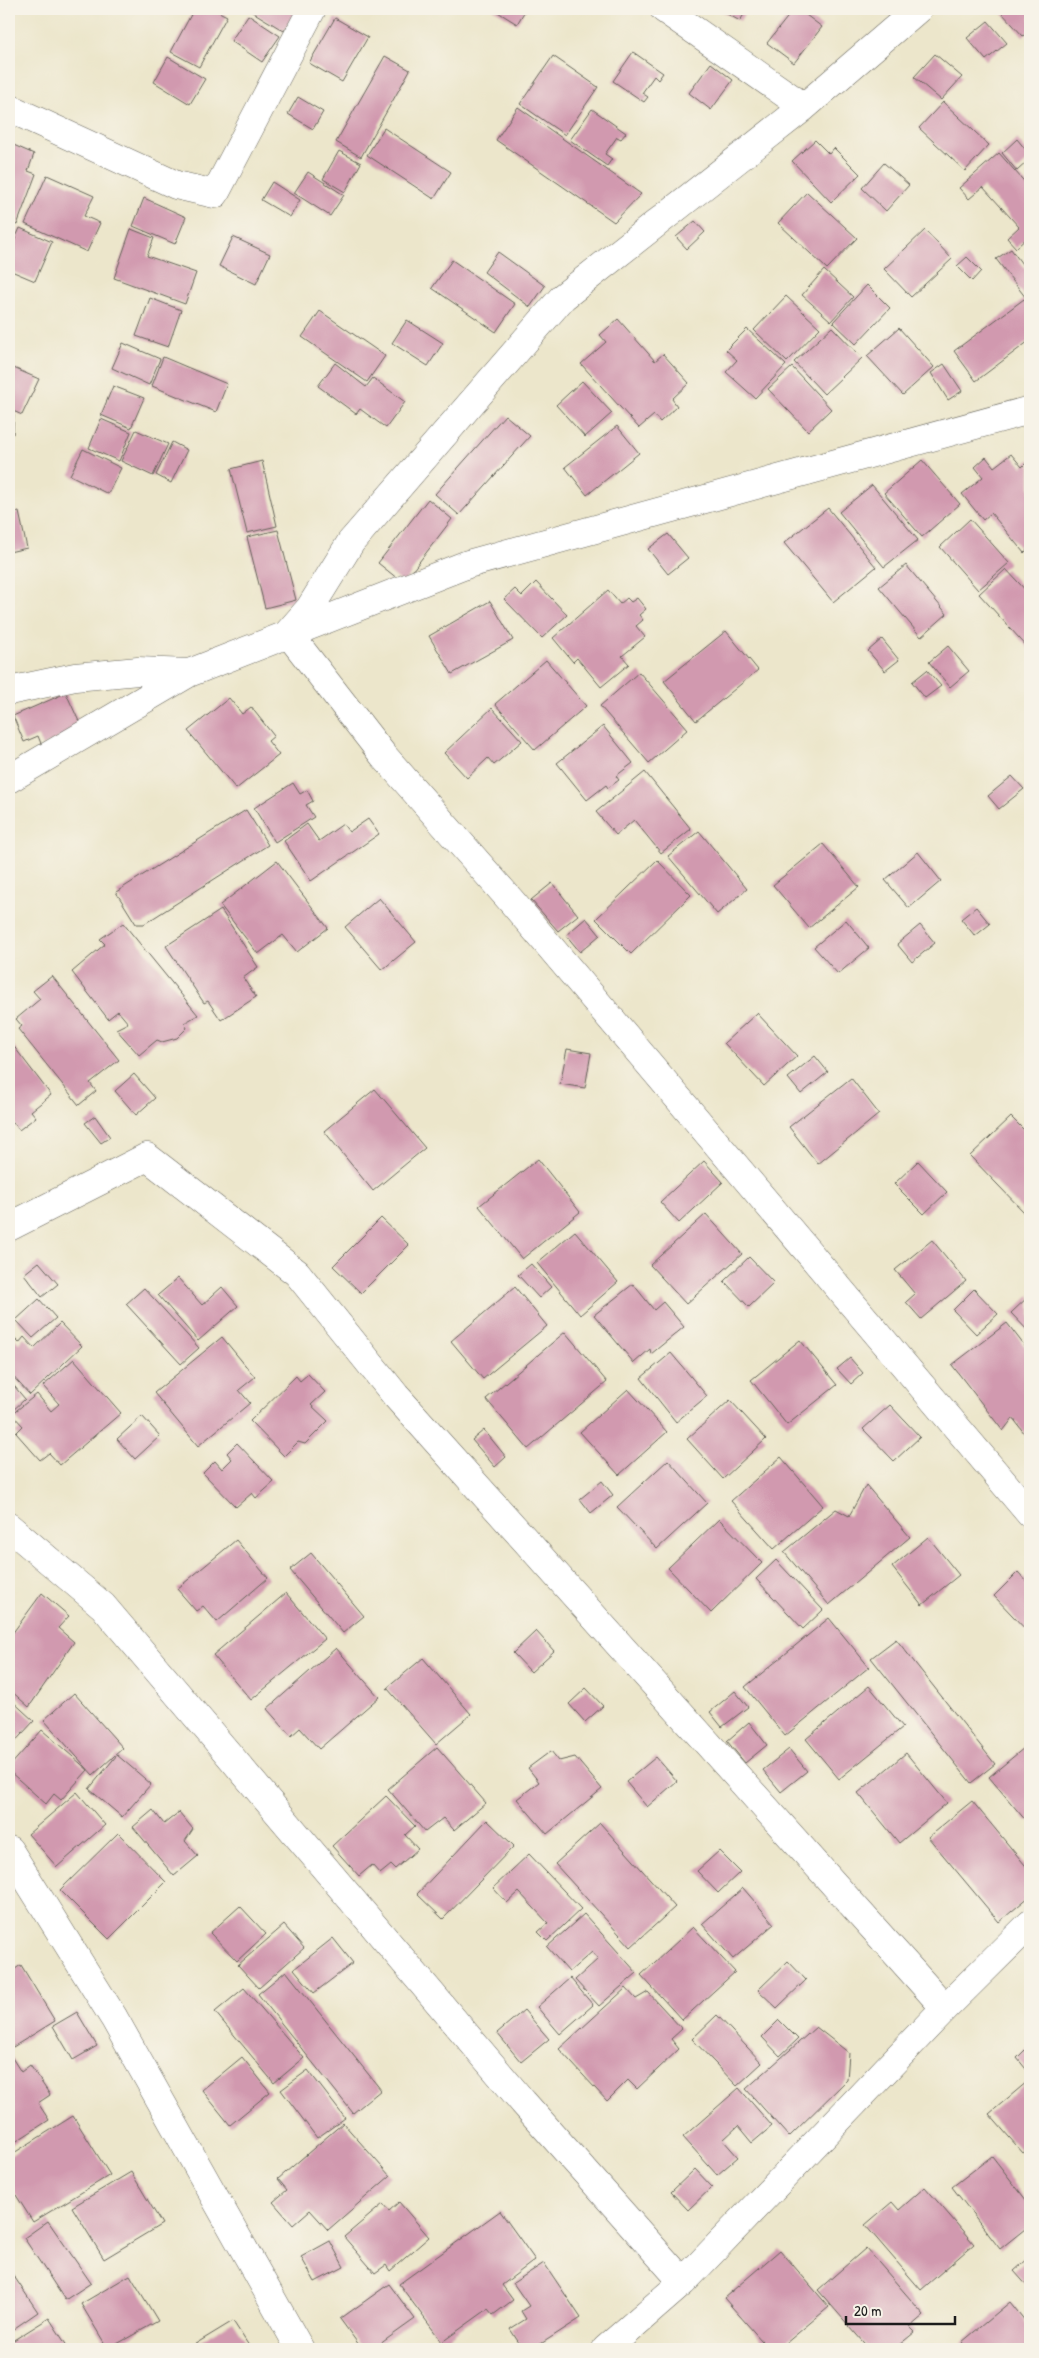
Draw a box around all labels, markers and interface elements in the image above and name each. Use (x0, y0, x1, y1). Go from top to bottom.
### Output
scale bar (846, 2293, 955, 2325)
text: 20 m (854, 2300, 881, 2321)

